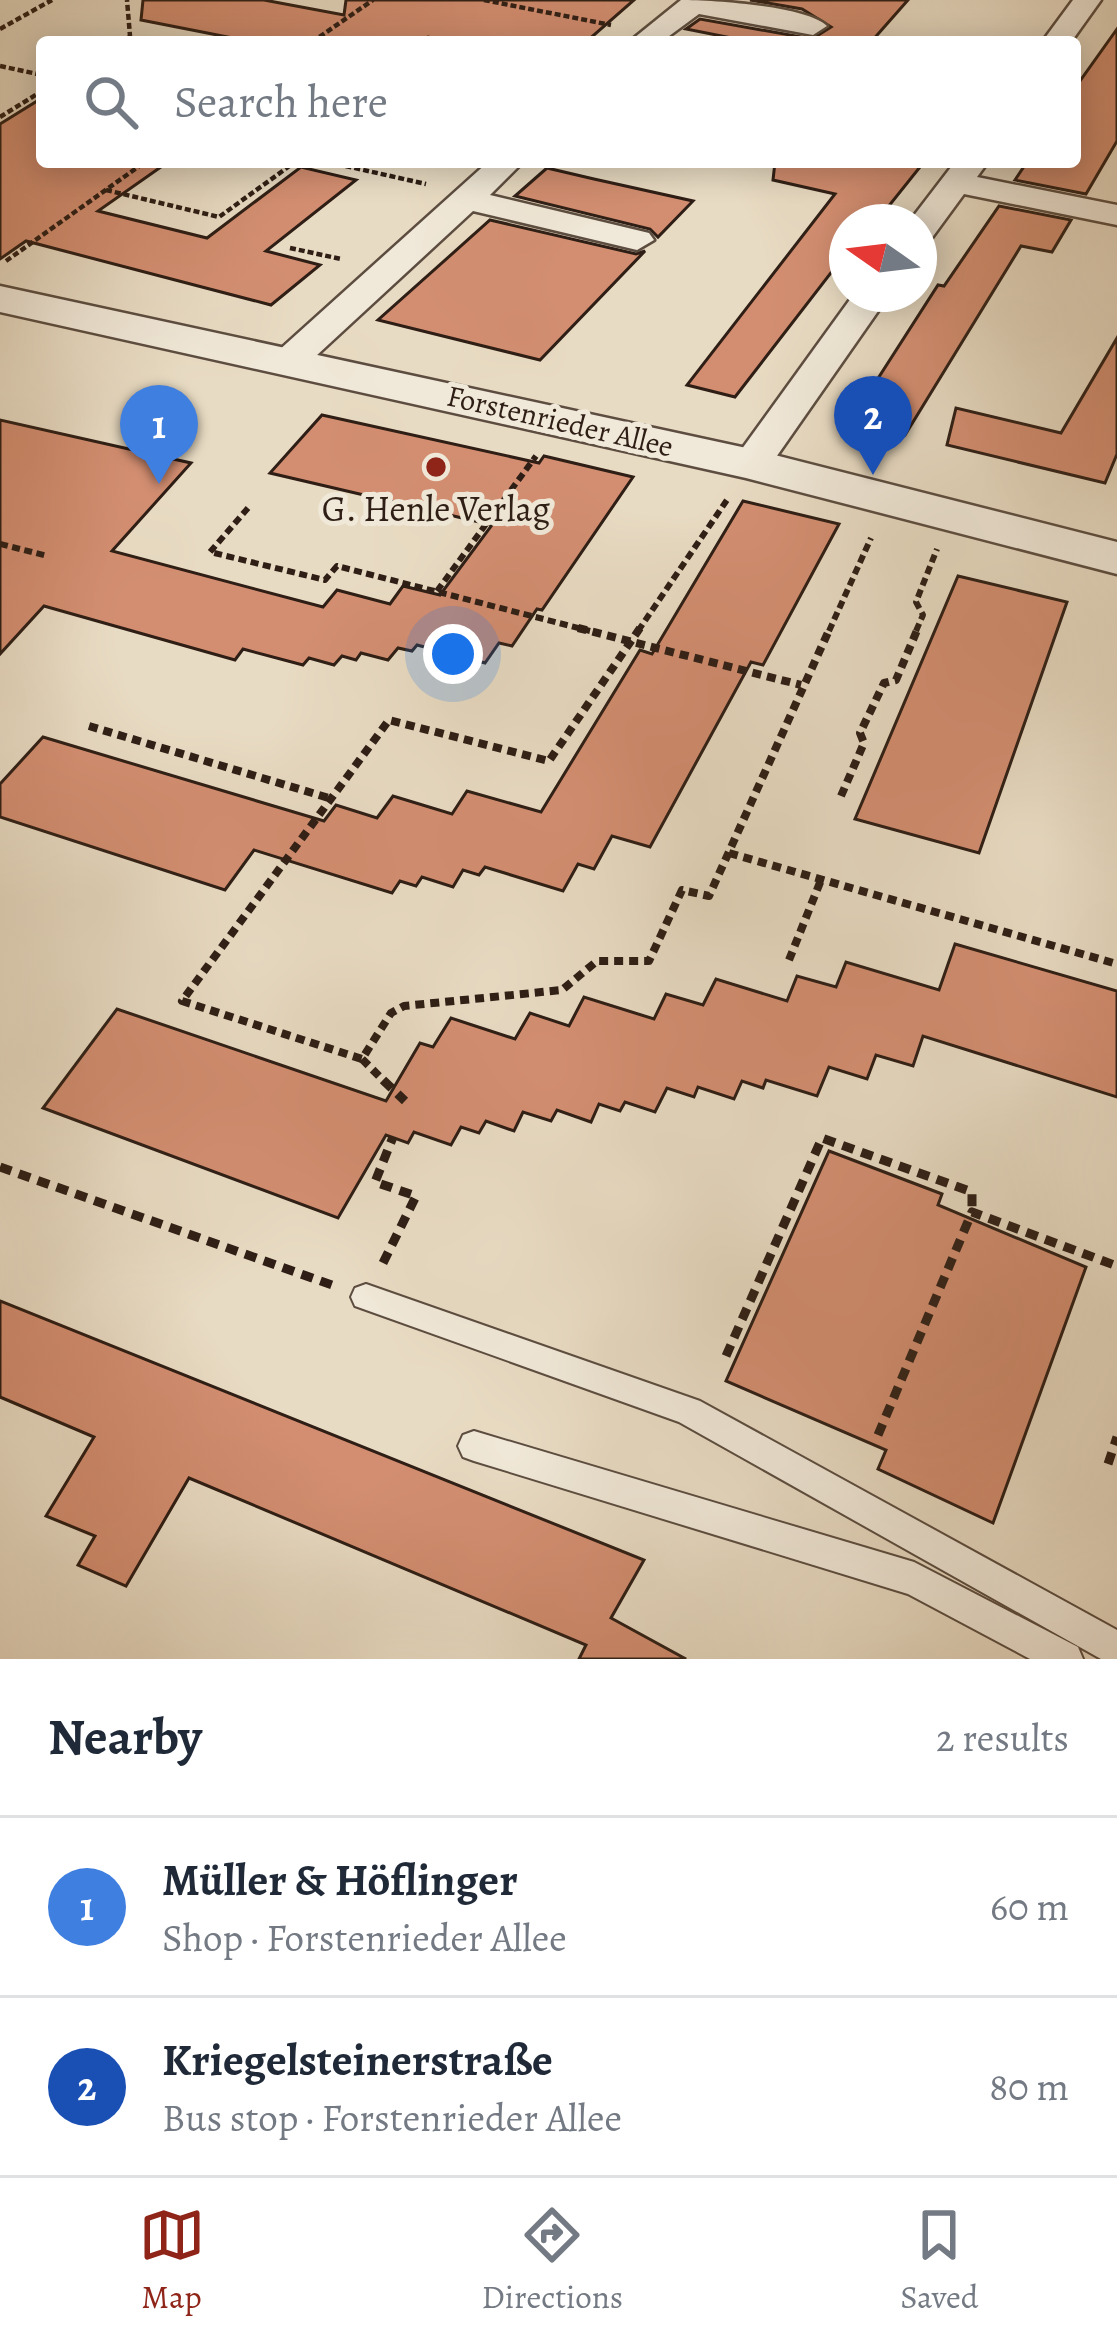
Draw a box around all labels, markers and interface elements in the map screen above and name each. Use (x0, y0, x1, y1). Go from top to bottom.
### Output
search box (36, 36, 1081, 168)
icon: search (78, 69, 144, 135)
text: Search here (174, 71, 388, 133)
north arrow (829, 204, 937, 312)
street label: Forstenrieder Allee (443, 376, 677, 466)
pin: 2 (834, 376, 912, 475)
pin: 1 (120, 385, 198, 484)
marker: G. Henle Verlag (423, 454, 449, 480)
place label: G. Henle Verlag (322, 484, 550, 533)
your location (423, 624, 483, 684)
text: Nearby (48, 1702, 202, 1772)
text: 2 results (936, 1711, 1069, 1764)
text: Müller & Höflinger (162, 1849, 518, 1911)
text: 1 (80, 1880, 94, 1933)
text: 60 m (990, 1880, 1069, 1933)
text: Shop · Forstenrieder Allee (162, 1911, 567, 1964)
text: Kriegelsteinerstraße (162, 2029, 553, 2091)
text: 2 (78, 2060, 96, 2113)
text: 80 m (989, 2060, 1069, 2113)
text: Bus stop · Forstenrieder Allee (162, 2091, 622, 2144)
tab: Map (139, 2202, 205, 2319)
tab: Directions (482, 2202, 623, 2319)
tab: Saved (900, 2202, 978, 2319)

